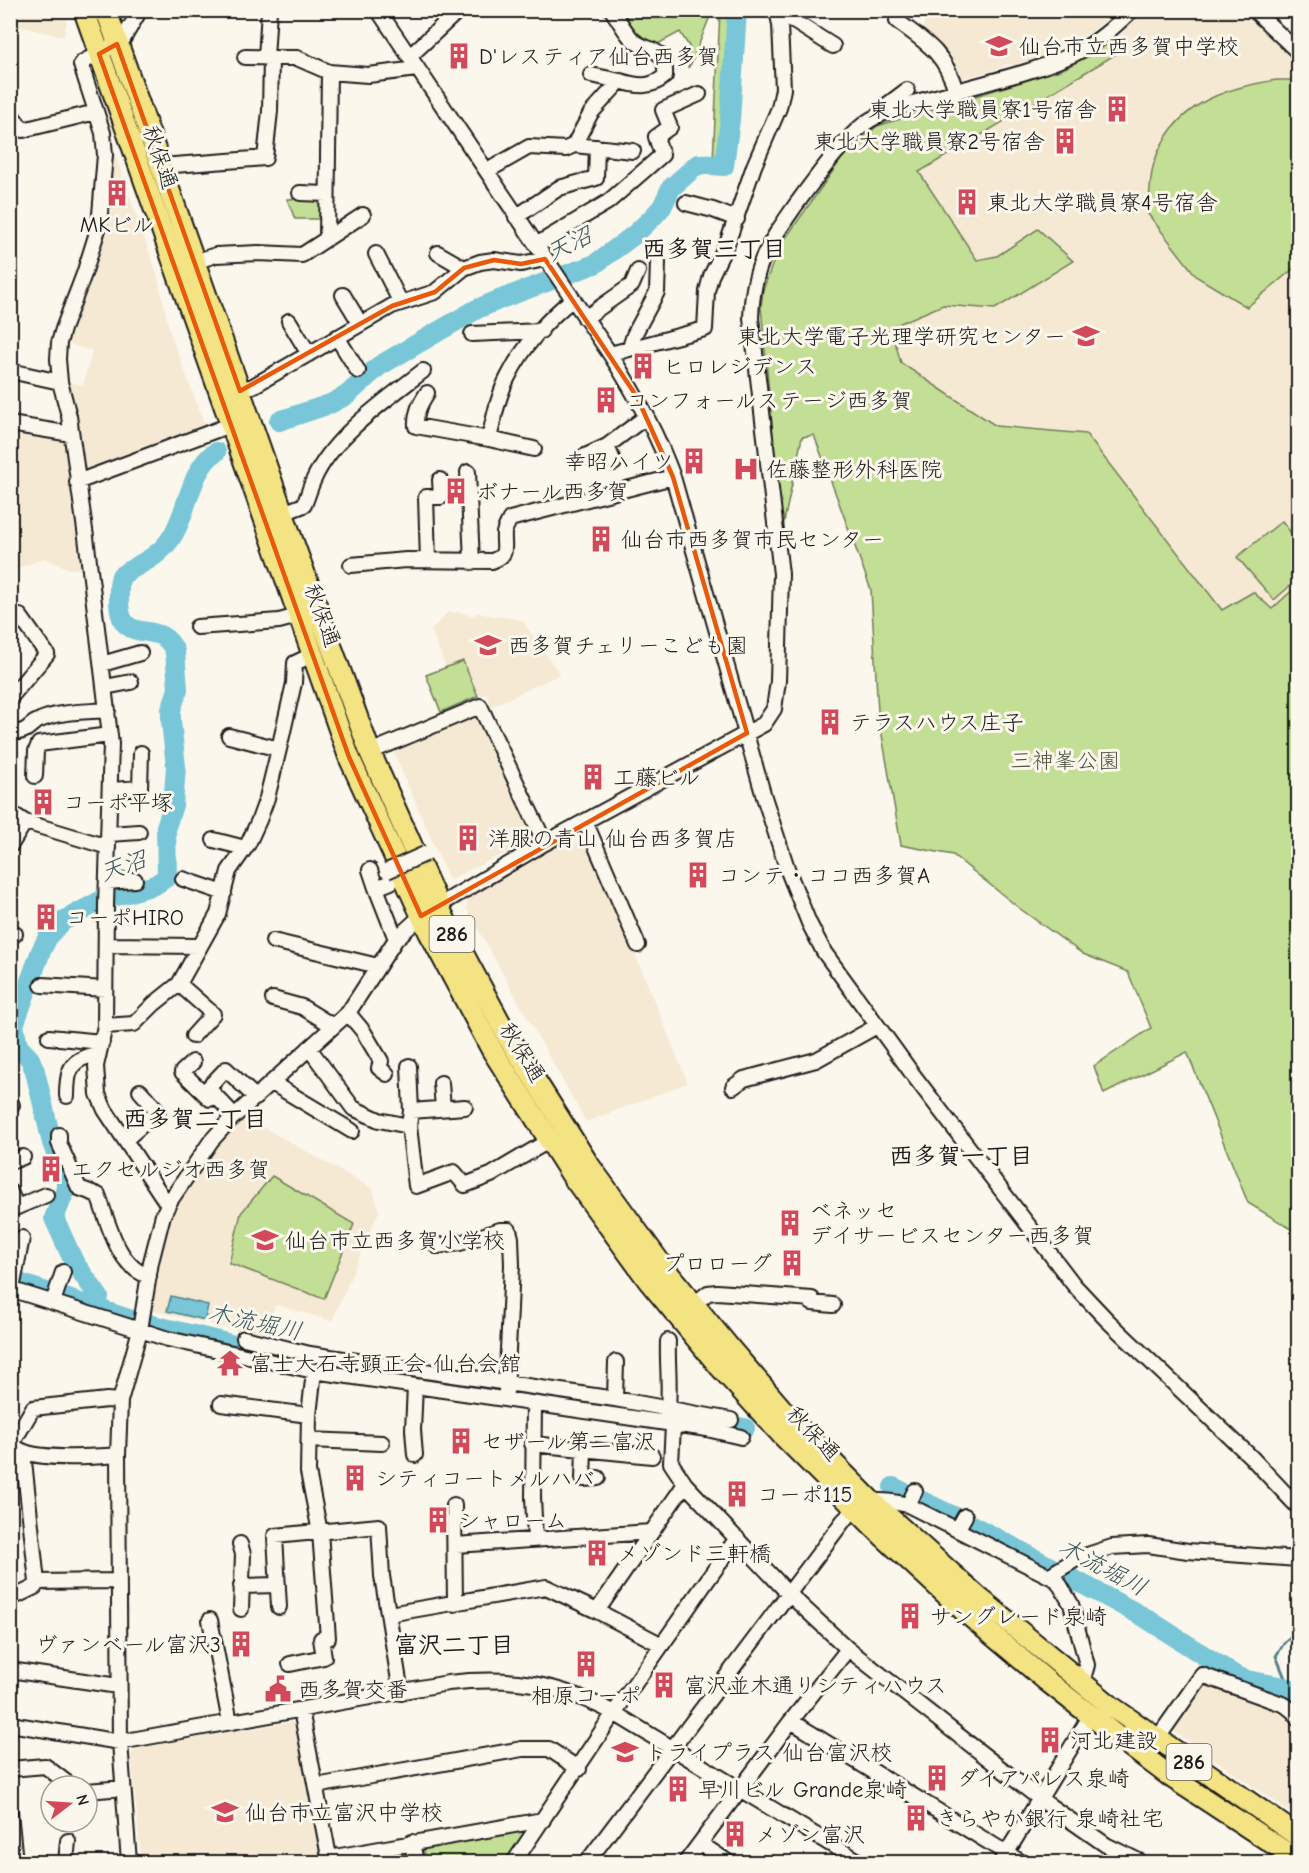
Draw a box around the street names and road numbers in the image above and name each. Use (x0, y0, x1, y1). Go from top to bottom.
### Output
street label: 秋保通 (137, 122, 183, 193)
street label: 秋保通 (299, 580, 346, 651)
road number: 286 (430, 916, 474, 952)
street label: 秋保通 (494, 1018, 551, 1087)
street label: 秋保通 (781, 1401, 846, 1466)
road number: 286 (1166, 1744, 1212, 1780)

